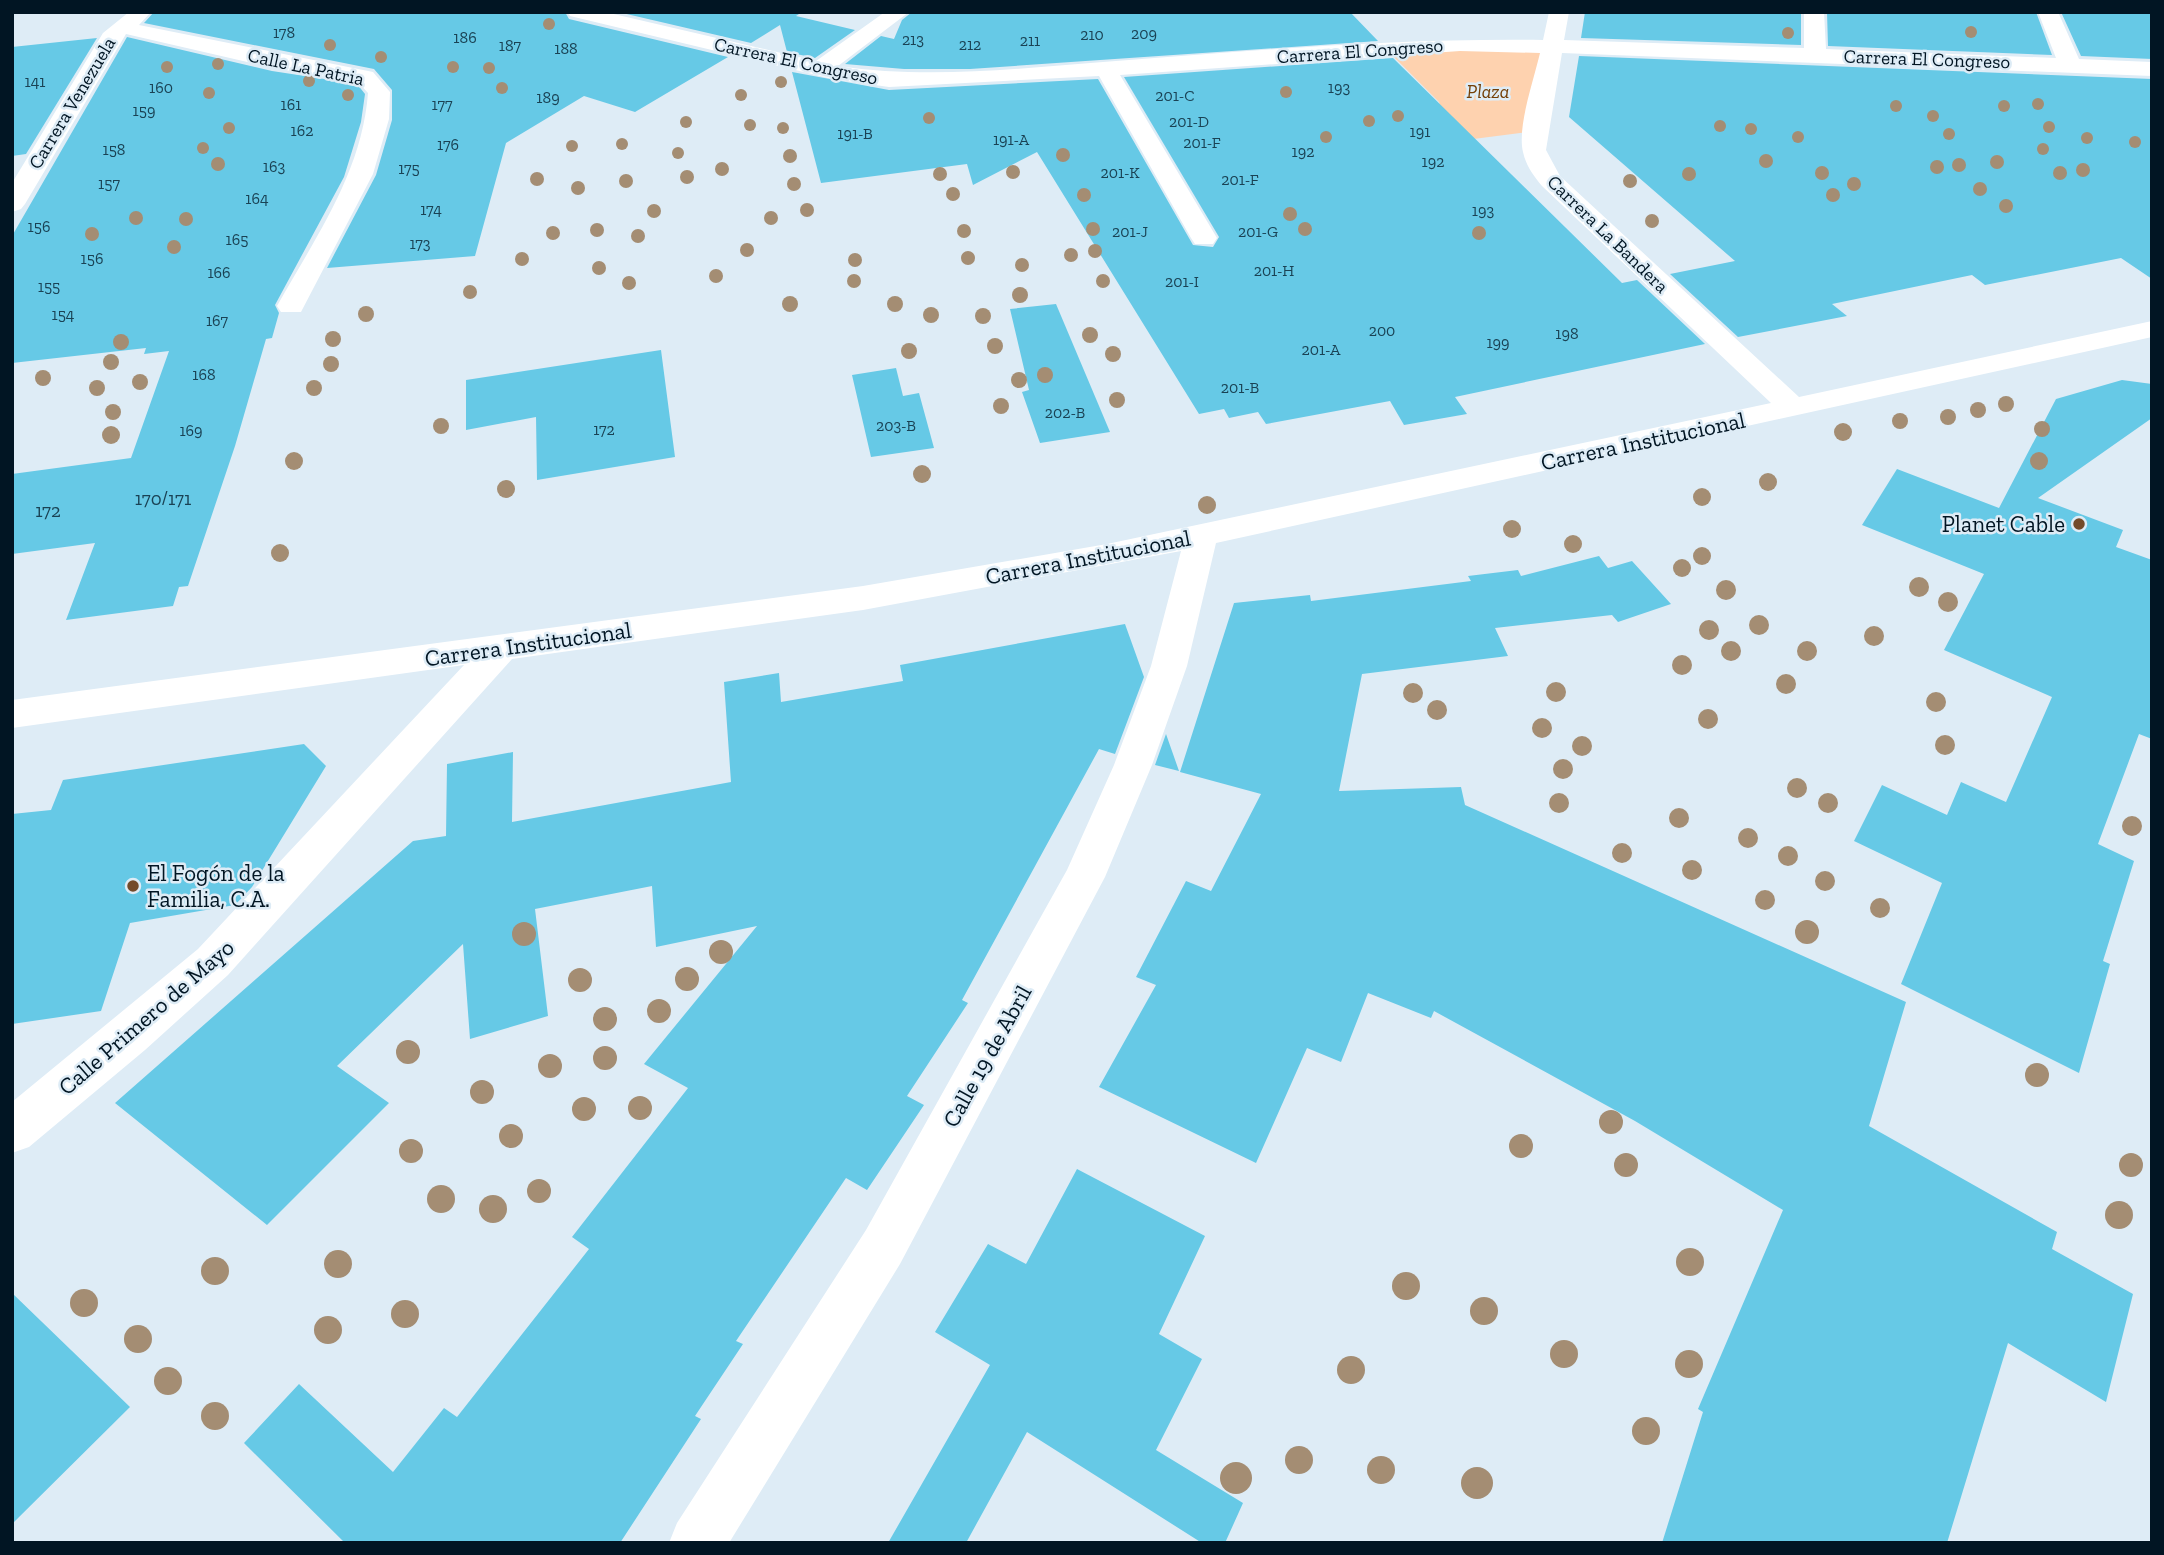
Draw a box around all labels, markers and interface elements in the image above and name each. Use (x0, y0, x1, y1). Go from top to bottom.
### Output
house number: 178 (273, 23, 295, 42)
house number: 209 (1131, 24, 1157, 43)
house number: 210 (1080, 25, 1104, 44)
house number: 186 (453, 28, 477, 47)
house number: 213 (902, 30, 924, 49)
house number: 211 (1020, 31, 1040, 50)
street label: Carrera El Congreso (712, 32, 880, 90)
street label: Carrera Venezuela (24, 33, 120, 173)
street label: Carrera El Congreso (1276, 34, 1444, 68)
house number: 212 (959, 35, 981, 54)
house number: 187 (499, 36, 522, 55)
house number: 188 (554, 39, 578, 58)
street label: Calle La Patria (246, 43, 366, 91)
street label: Carrera El Congreso (1843, 45, 2011, 73)
house number: 141 (25, 72, 45, 91)
house number: 160 (149, 78, 173, 97)
house number: 193 (1328, 78, 1350, 97)
park label: Plaza (1467, 80, 1509, 103)
house number: 201-C (1155, 86, 1195, 105)
house number: 189 (536, 88, 560, 107)
house number: 161 (281, 95, 301, 114)
house number: 177 (432, 95, 453, 114)
house number: 159 (133, 101, 155, 120)
house number: 201-D (1169, 112, 1209, 131)
house number: 162 (291, 121, 313, 140)
house number: 191 (1410, 122, 1430, 141)
house number: 191-B (837, 124, 873, 143)
house number: 191-A (993, 130, 1030, 149)
house number: 201-F (1183, 133, 1221, 152)
house number: 176 (437, 135, 459, 154)
house number: 158 (103, 140, 125, 159)
house number: 192 (1292, 142, 1314, 161)
house number: 192 (1422, 152, 1444, 171)
house number: 163 (263, 157, 285, 176)
house number: 175 (398, 159, 420, 178)
house number: 201-K (1101, 163, 1140, 182)
house number: 201-F (1221, 170, 1259, 189)
street label: Carrera La Bandera (1543, 170, 1673, 298)
house number: 157 (98, 174, 120, 193)
house number: 164 (245, 189, 269, 208)
house number: 174 (420, 200, 442, 219)
house number: 193 (1472, 201, 1494, 220)
house number: 156 (28, 217, 50, 236)
house number: 201-J (1112, 222, 1148, 241)
house number: 201-G (1238, 222, 1278, 241)
house number: 165 (226, 230, 248, 249)
house number: 173 (409, 234, 431, 253)
house number: 156 (81, 249, 103, 268)
house number: 201-H (1254, 261, 1294, 280)
house number: 166 (207, 263, 231, 282)
house number: 201-I (1165, 272, 1199, 291)
house number: 155 (38, 277, 60, 296)
house number: 154 (52, 305, 75, 324)
house number: 167 (206, 311, 229, 330)
house number: 200 (1369, 321, 1395, 340)
house number: 198 (1555, 324, 1579, 343)
house number: 199 (1486, 333, 1510, 352)
house number: 201-A (1302, 340, 1341, 359)
house number: 168 (192, 365, 216, 384)
house number: 201-B (1221, 378, 1259, 397)
house number: 202-B (1045, 403, 1086, 422)
street label: Carrera Institucional (1538, 406, 1748, 476)
house number: 203-B (876, 416, 916, 435)
house number: 172 (593, 420, 615, 439)
house number: 169 (179, 421, 203, 440)
house number: 170/171 (135, 487, 191, 510)
house number: 172 (35, 499, 61, 522)
place label: Planet Cable (1942, 510, 2065, 538)
marker: Planet Cable (2071, 516, 2087, 532)
street label: Carrera Institucional (983, 523, 1193, 591)
street label: Carrera Institucional (423, 616, 633, 672)
place label: El Fogón de la Familia, C.A. (147, 859, 285, 913)
marker: El Fogón de la Familia, C.A. (125, 878, 141, 894)
street label: Calle Primero de Mayo (52, 933, 240, 1101)
street label: Calle 19 de Abril (936, 980, 1038, 1132)

